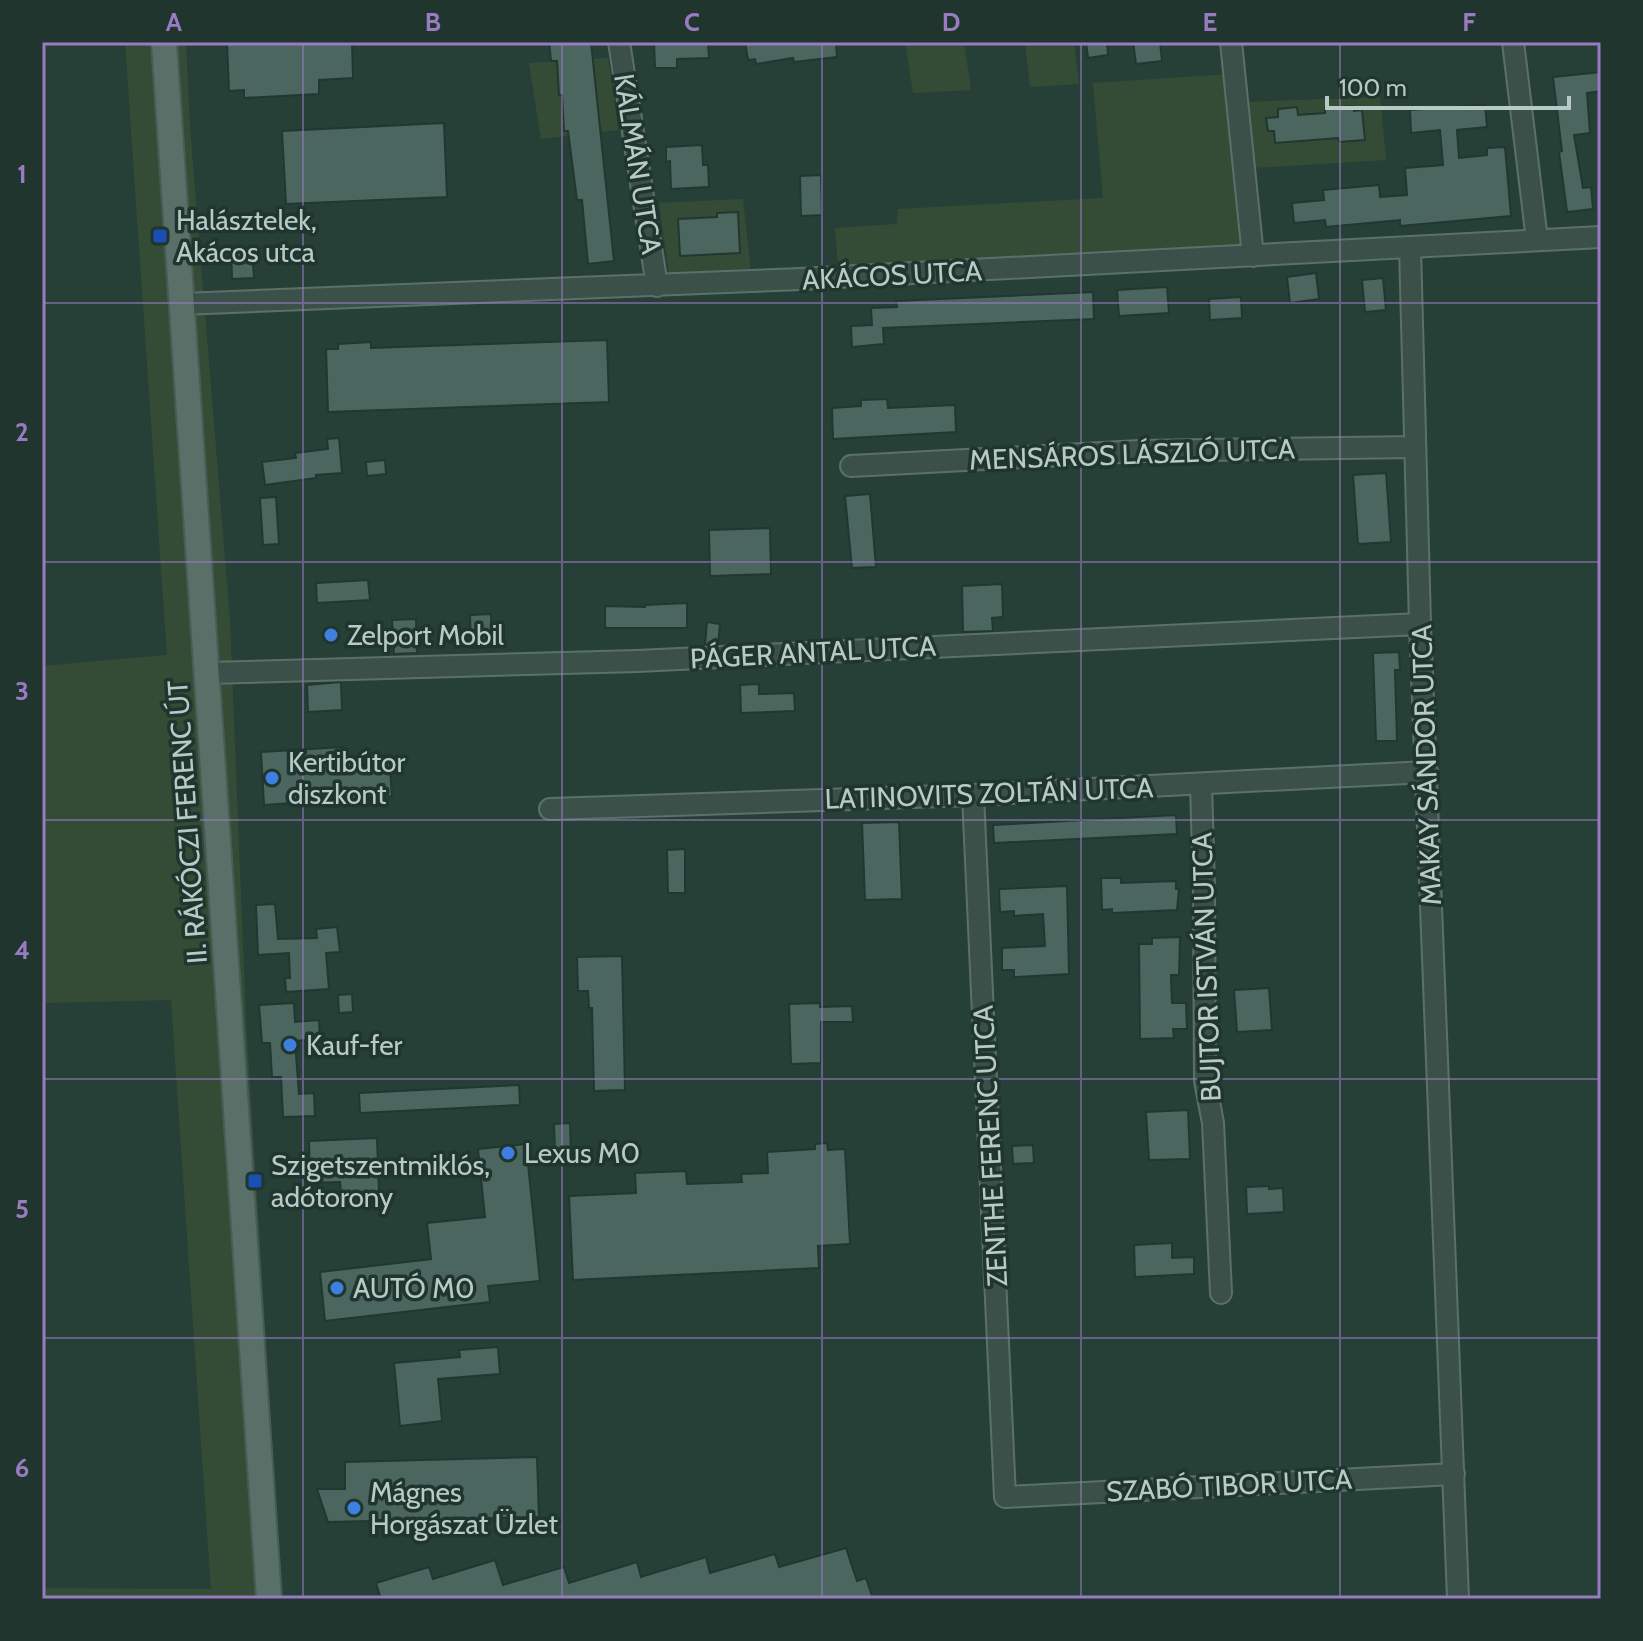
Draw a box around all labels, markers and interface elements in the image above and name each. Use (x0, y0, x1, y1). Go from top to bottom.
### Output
text: A (166, 6, 183, 38)
text: B (425, 6, 441, 38)
text: C (684, 6, 700, 38)
text: D (942, 6, 960, 38)
text: E (1203, 6, 1217, 38)
text: F (1462, 6, 1476, 38)
scale bar (1327, 60, 1569, 110)
street label: KÁLMÁN UTCA (607, 71, 669, 257)
text: 100 m (1339, 73, 1407, 102)
text: 1 (17, 158, 27, 190)
place label: Halásztelek, Akácos utca (176, 203, 317, 269)
marker: Halásztelek, Akácos utca (151, 227, 169, 245)
street label: AKÁCOS UTCA (801, 253, 984, 297)
text: 2 (15, 416, 29, 448)
street label: MENSÁROS LÁSZLÓ UTCA (969, 431, 1296, 477)
place label: Zelport Mobil (347, 618, 504, 652)
street label: MAKAY SÁNDOR UTCA (1404, 623, 1448, 906)
marker: Zelport Mobil (322, 626, 340, 644)
street label: PÁGER ANTAL UTCA (689, 629, 938, 675)
text: 3 (15, 675, 29, 707)
street label: II. RÁKÓCZI FERENC ÚT (160, 679, 214, 965)
place label: Kertibútor diszkont (288, 745, 405, 811)
marker: Kertibútor diszkont (263, 769, 281, 787)
street label: LATINOVITS ZOLTÁN UTCA (824, 770, 1155, 816)
street label: BUJTOR ISTVÁN UTCA (1184, 831, 1228, 1102)
text: 4 (14, 934, 30, 966)
street label: ZENTHE FERENC UTCA (966, 1004, 1014, 1288)
place label: Kauf-fer (306, 1028, 402, 1062)
marker: Kauf-fer (281, 1036, 299, 1054)
place label: Lexus M0 (524, 1136, 640, 1170)
marker: Lexus M0 (499, 1144, 517, 1162)
place label: Szigetszentmiklós, adótorony (271, 1148, 490, 1214)
marker: Szigetszentmiklós, adótorony (246, 1172, 264, 1190)
text: 5 (15, 1193, 29, 1225)
place label: AUTÓ M0 (353, 1271, 474, 1305)
marker: AUTÓ M0 (328, 1279, 346, 1297)
text: 6 (15, 1452, 29, 1484)
street label: SZABÓ TIBOR UTCA (1105, 1462, 1354, 1508)
place label: Mágnes Horgászat Üzlet (370, 1475, 558, 1541)
marker: Mágnes Horgászat Üzlet (345, 1499, 363, 1517)

